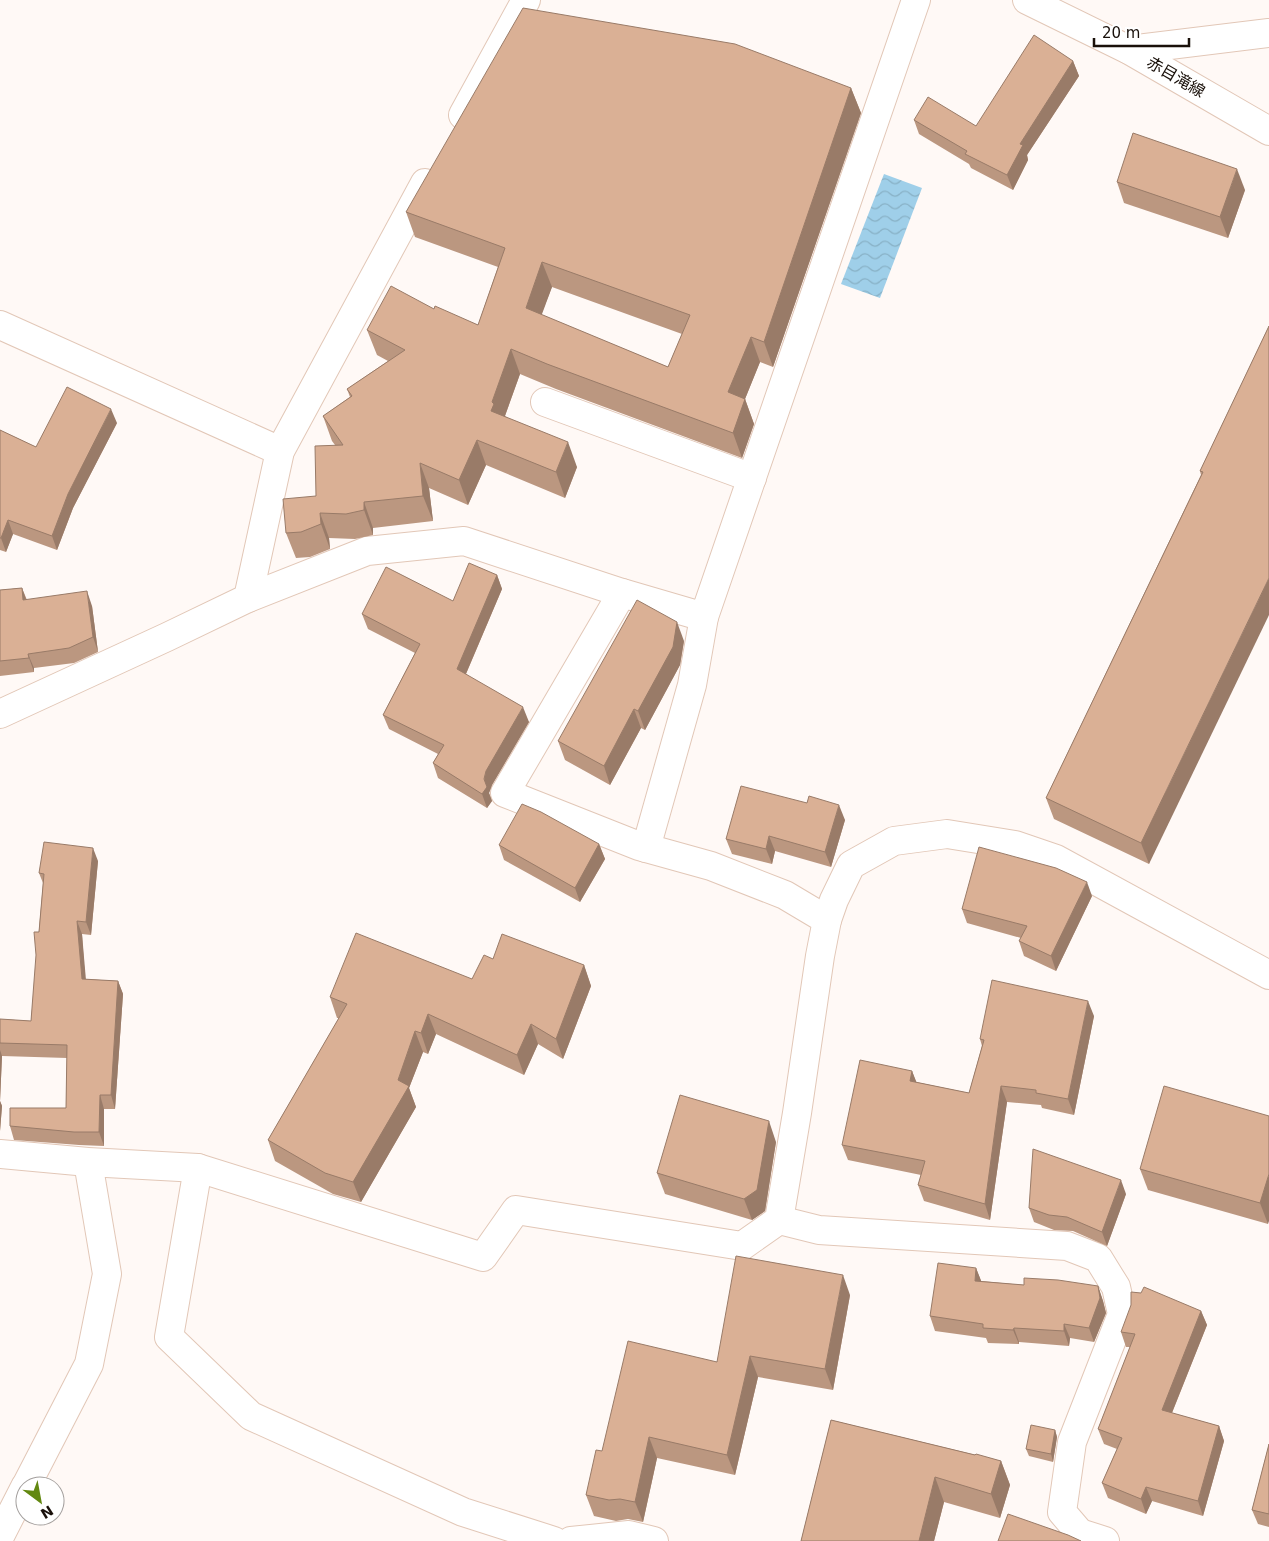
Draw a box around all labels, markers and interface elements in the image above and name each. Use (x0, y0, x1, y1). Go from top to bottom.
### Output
scale bar (1094, 15, 1189, 47)
text: 20 m (1102, 24, 1140, 42)
street label: 赤目滝線 (1144, 53, 1208, 101)
north arrow (15, 1476, 65, 1526)
text: N (38, 1502, 56, 1522)

